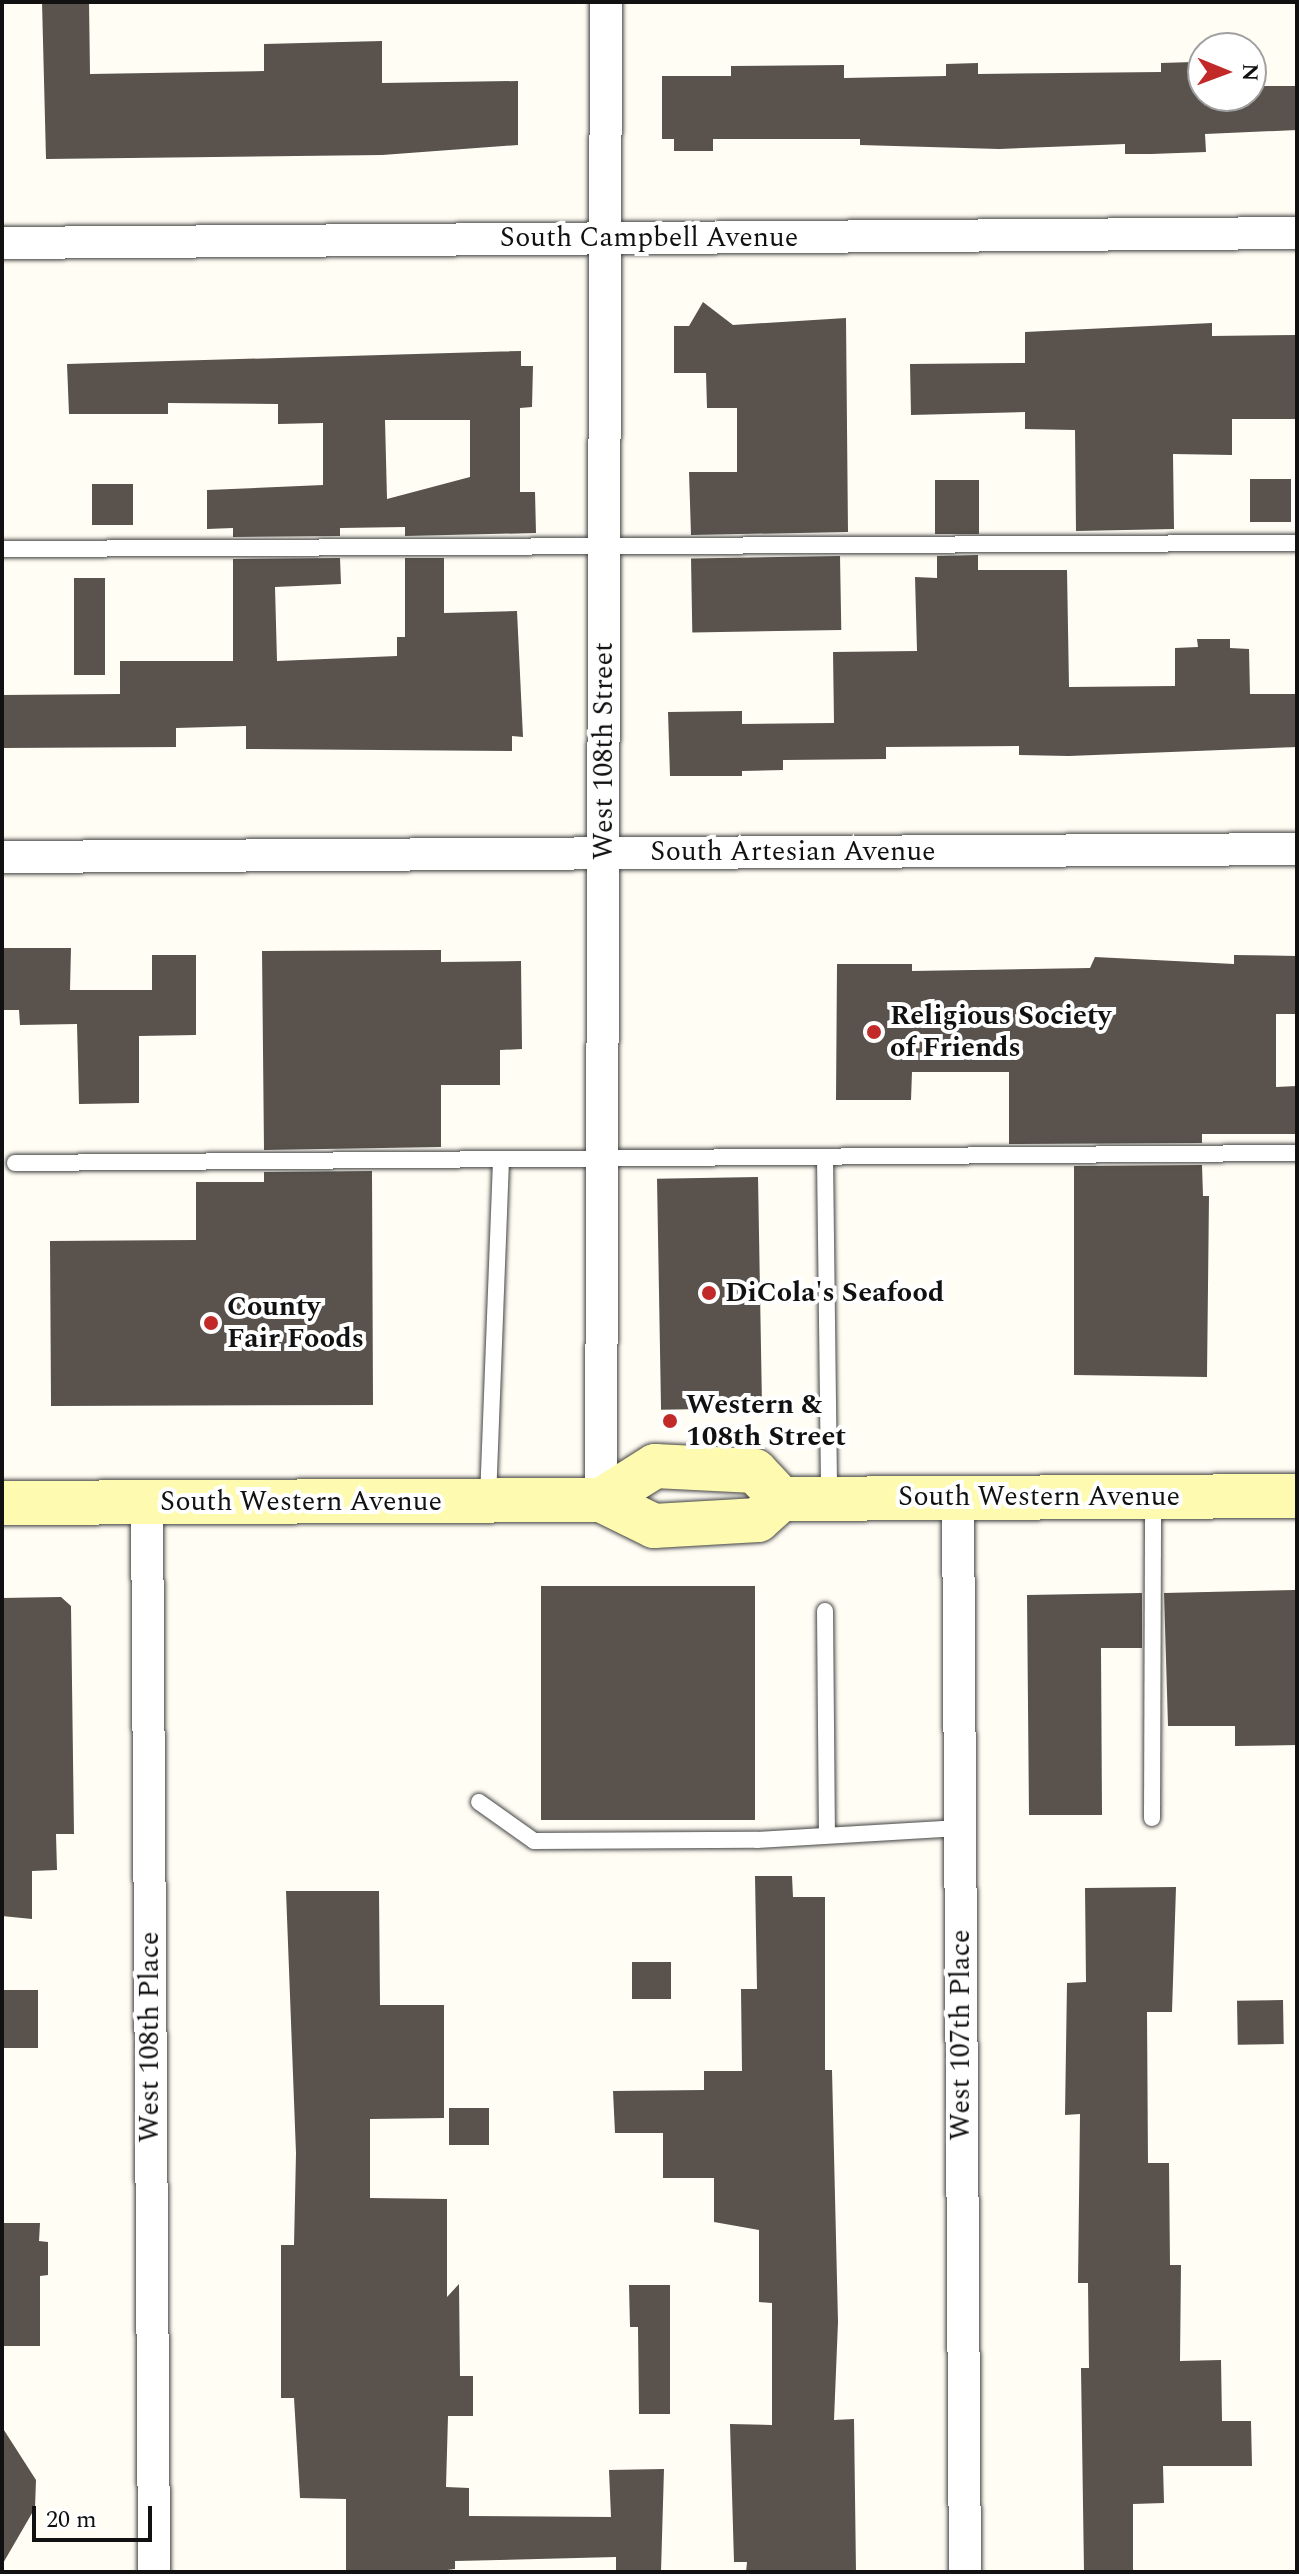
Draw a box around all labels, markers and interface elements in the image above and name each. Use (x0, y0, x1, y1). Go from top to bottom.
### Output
north arrow (1187, 32, 1267, 112)
text: N (1233, 63, 1266, 82)
street label: South Campbell Avenue (500, 221, 798, 255)
street label: West 108th Street (587, 642, 621, 860)
street label: South Artesian Avenue (650, 835, 936, 869)
place label: Religious Society of Friends (890, 999, 1111, 1065)
marker: Religious Society of Friends (865, 1023, 883, 1041)
place label: DiCola's Seafood (725, 1276, 944, 1310)
marker: DiCola's Seafood (700, 1284, 718, 1302)
place label: County Fair Foods (227, 1290, 364, 1356)
marker: County Fair Foods (202, 1314, 220, 1332)
place label: Western & 108th Street (686, 1388, 846, 1454)
marker: Western & 108th Street (661, 1412, 679, 1430)
street label: South Western Avenue (898, 1480, 1180, 1514)
street label: South Western Avenue (160, 1485, 442, 1519)
street label: West 107th Place (944, 1929, 978, 2141)
street label: West 108th Place (133, 1931, 167, 2143)
scale bar (36, 2490, 156, 2540)
text: 20 m (46, 2502, 97, 2538)

